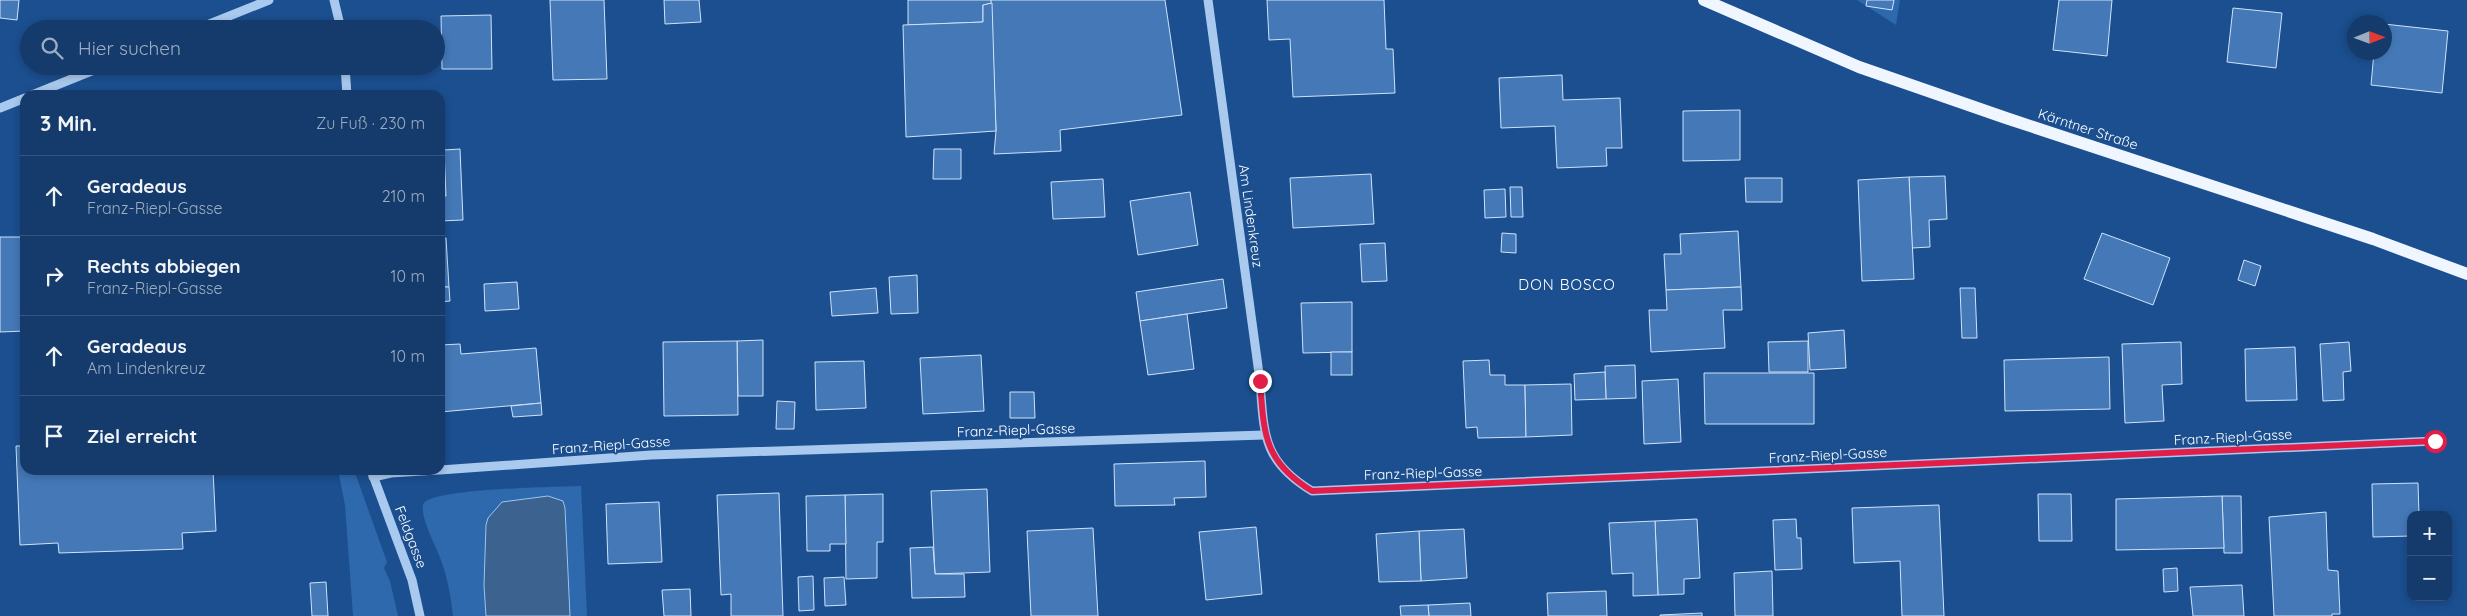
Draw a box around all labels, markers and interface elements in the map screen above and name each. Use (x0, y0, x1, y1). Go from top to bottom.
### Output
north arrow (2347, 15, 2392, 60)
search box (20, 20, 445, 75)
icon: search (38, 34, 66, 62)
text: Hier suchen (78, 36, 181, 60)
street label: Kärntner Straße (2036, 104, 2140, 154)
text: 3 Min. (40, 110, 97, 136)
text: Zu Fuß · 230 m (316, 113, 425, 133)
street label: Am Lindenkreuz (1235, 163, 1267, 269)
text: Geradeaus (87, 174, 187, 198)
icon: ahead (40, 182, 68, 210)
text: 210 m (382, 186, 425, 206)
text: Franz-Riepl-Gasse (87, 198, 223, 218)
text: Rechts abbiegen (87, 254, 240, 278)
icon: right (40, 262, 68, 290)
text: 10 m (391, 266, 425, 286)
district label: DON BOSCO (1518, 275, 1616, 294)
text: Franz-Riepl-Gasse (87, 278, 223, 298)
text: Geradeaus (87, 334, 187, 358)
icon: ahead (40, 342, 68, 370)
text: 10 m (391, 346, 425, 366)
text: Am Lindenkreuz (87, 358, 206, 378)
route end (1249, 370, 1272, 393)
street label: Franz-Riepl-Gasse (956, 419, 1076, 441)
icon: arrive (40, 422, 68, 450)
text: Ziel erreicht (87, 424, 197, 448)
street label: Franz-Riepl-Gasse (2173, 425, 2293, 449)
route start (2424, 430, 2447, 453)
street label: Franz-Riepl-Gasse (551, 432, 671, 458)
street label: Franz-Riepl-Gasse (1768, 443, 1888, 467)
street label: Franz-Riepl-Gasse (1363, 462, 1483, 484)
street label: Feldgasse (391, 503, 431, 571)
map controls (2407, 511, 2452, 601)
button: + (2407, 511, 2452, 556)
button: − (2407, 556, 2452, 601)

